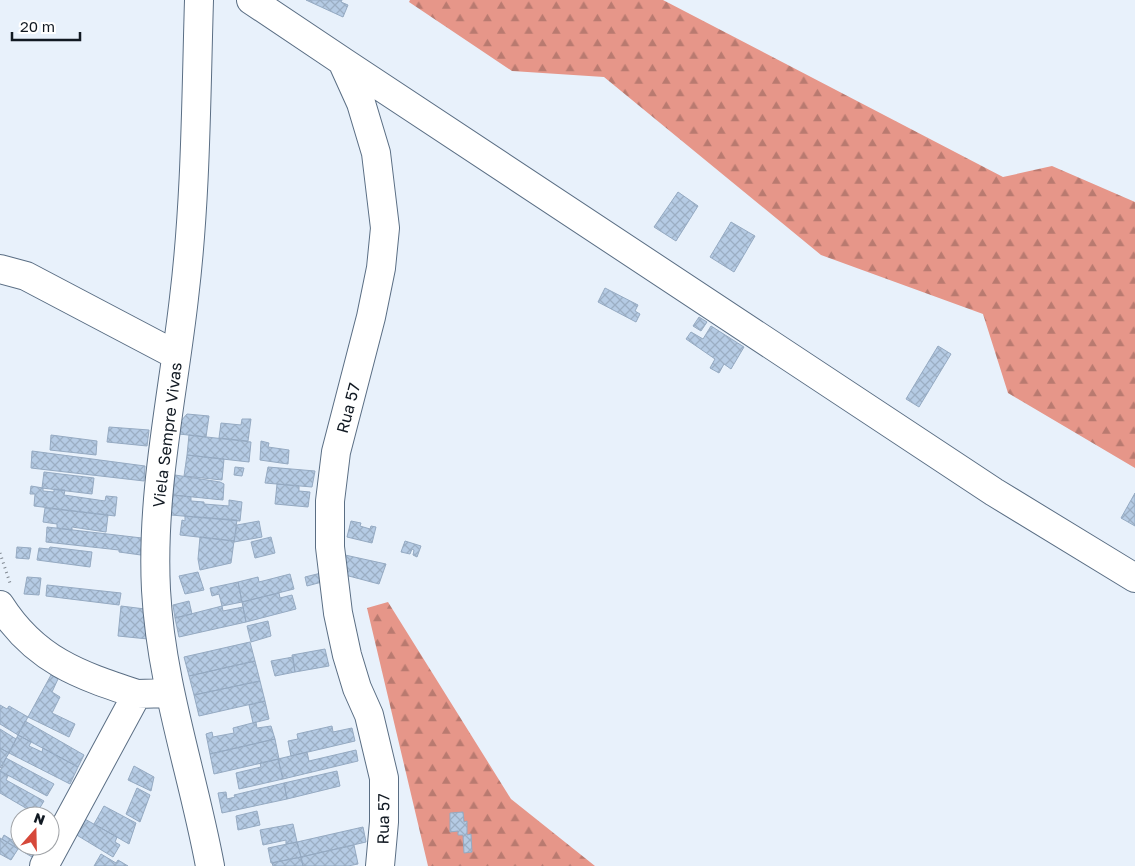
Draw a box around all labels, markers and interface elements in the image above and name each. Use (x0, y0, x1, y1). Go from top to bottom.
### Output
scale bar (12, 10, 80, 42)
text: 20 m (20, 17, 55, 35)
street label: Viela Sempre Vivas (148, 361, 186, 509)
street label: Rua 57 (332, 381, 364, 435)
street label: Rua 57 (373, 793, 393, 845)
north arrow (10, 806, 60, 856)
text: N (32, 809, 48, 828)

